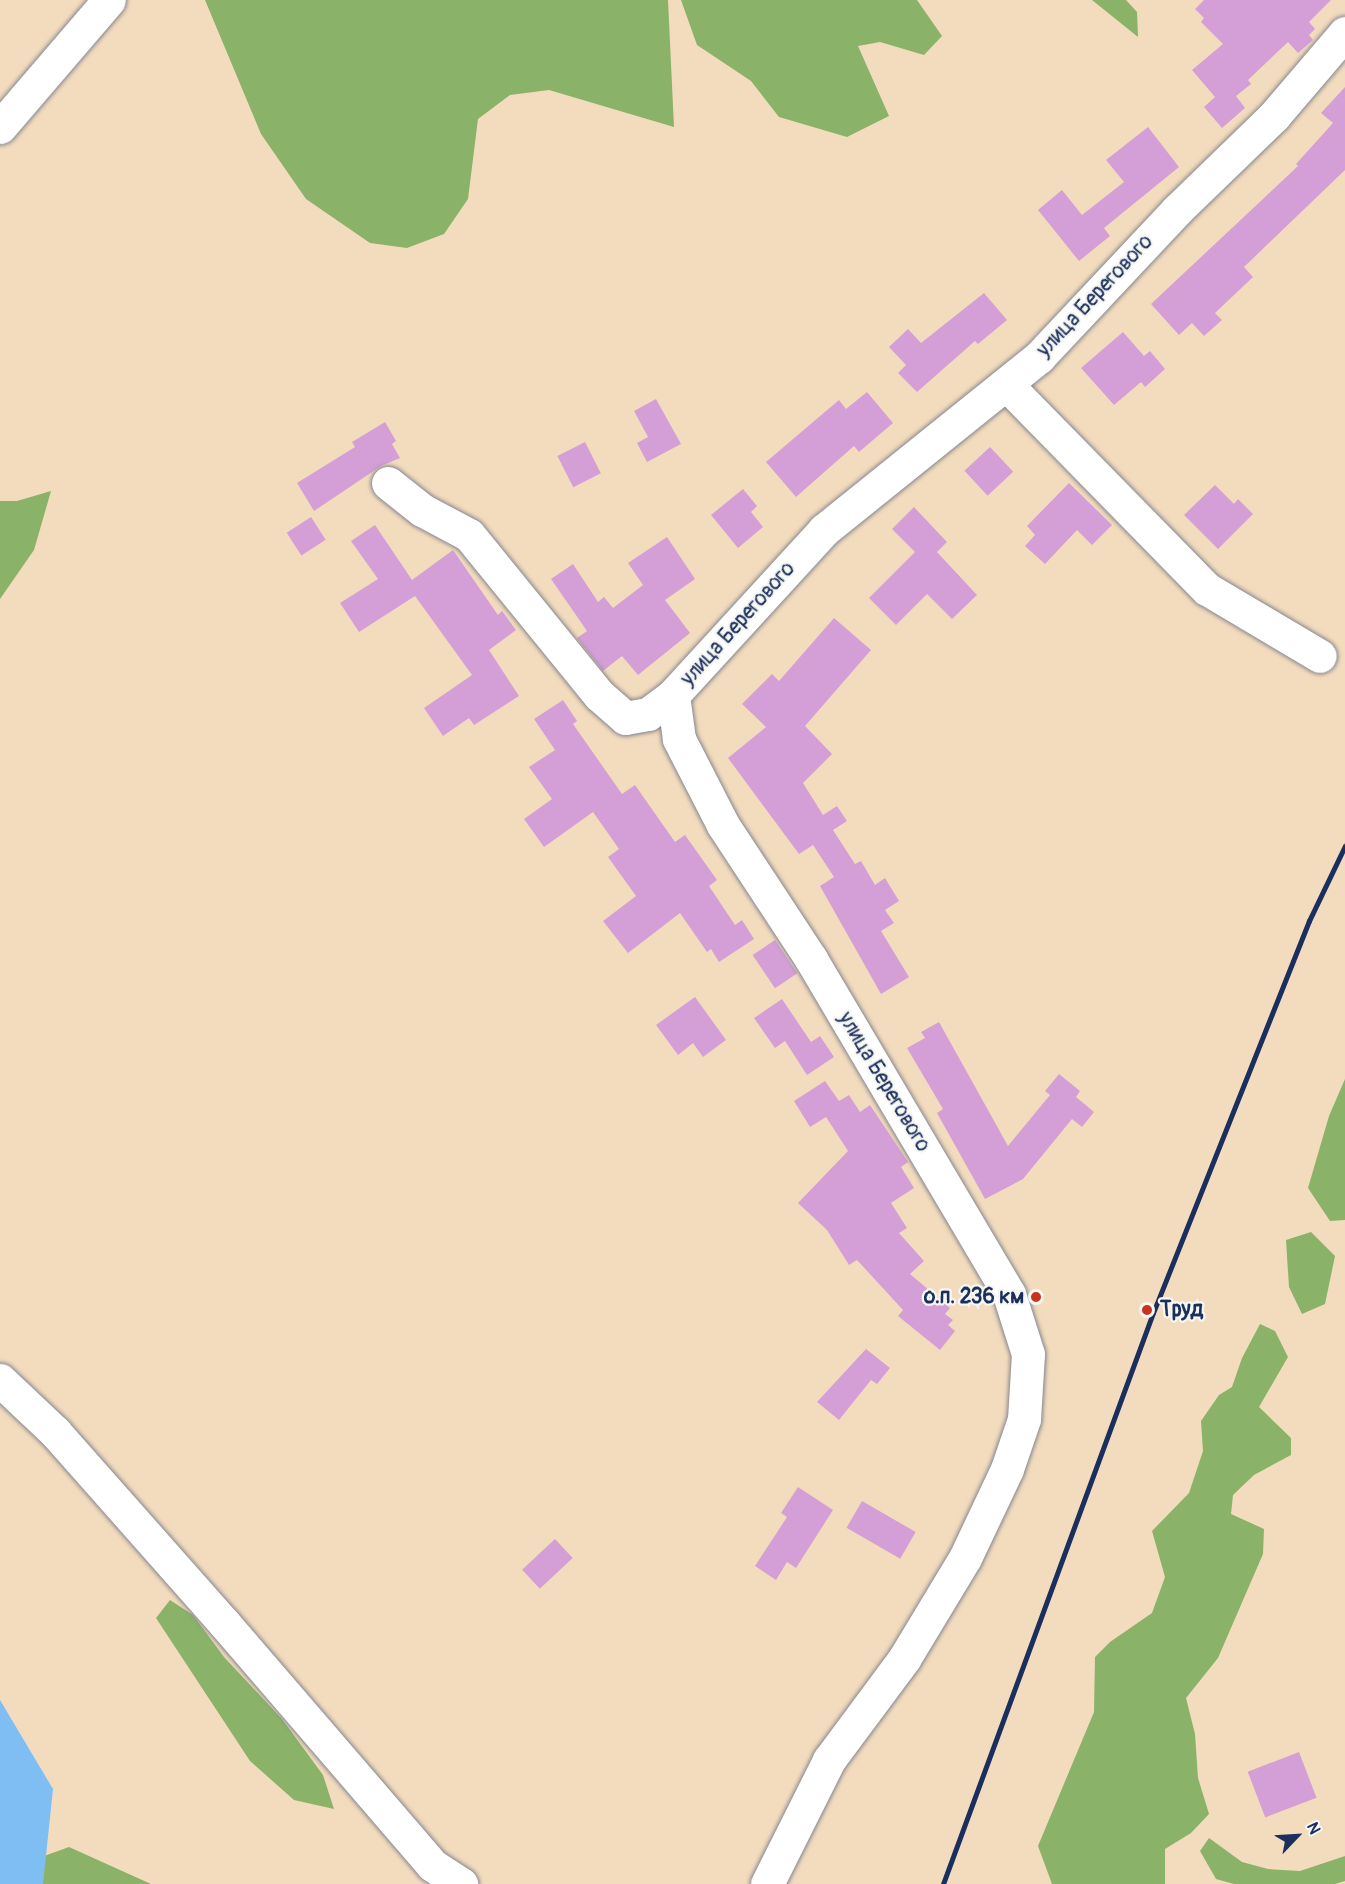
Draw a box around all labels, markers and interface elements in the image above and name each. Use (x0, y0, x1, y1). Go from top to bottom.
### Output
street label: улица Берегового (1032, 229, 1158, 363)
street label: улица Берегового (676, 557, 800, 691)
street label: улица Берегового (832, 1008, 936, 1156)
place label: о.п. 236 км (924, 1284, 1024, 1310)
marker: о.п. 236 км (1029, 1290, 1043, 1304)
place label: Труд (1160, 1297, 1203, 1323)
marker: Труд (1138, 1301, 1156, 1319)
north arrow (1267, 1806, 1327, 1866)
text: N (1302, 1819, 1325, 1838)

